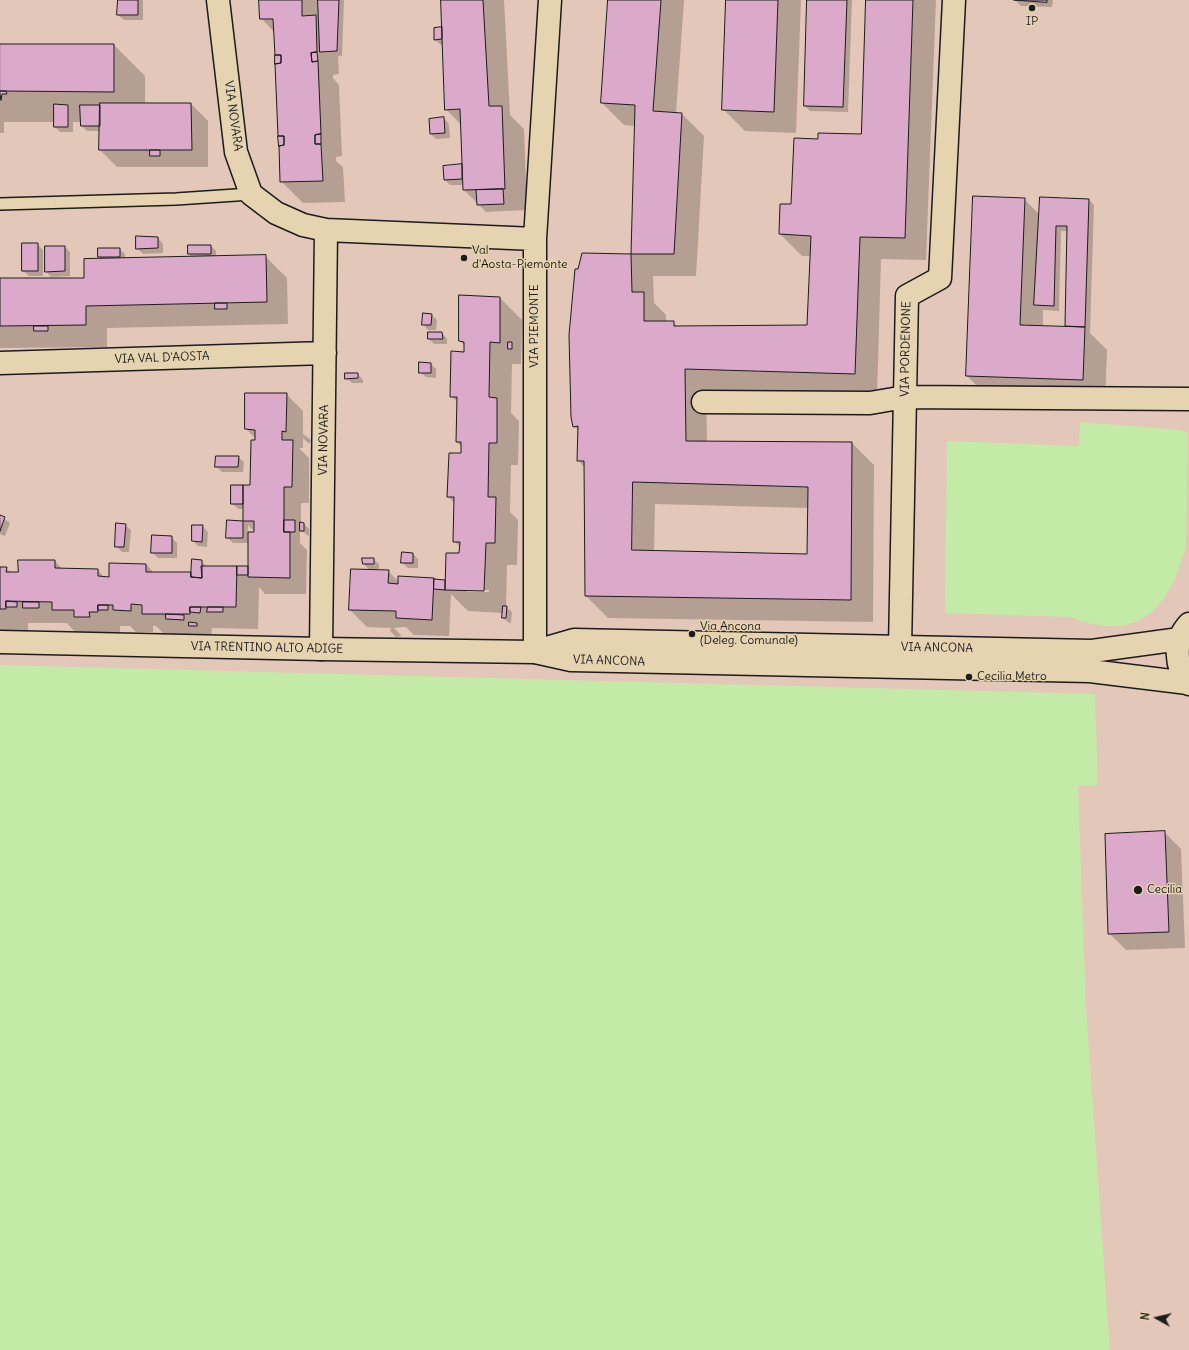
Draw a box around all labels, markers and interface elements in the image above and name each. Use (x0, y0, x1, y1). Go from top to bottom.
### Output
marker: IP (1027, 3, 1037, 13)
place label: IP (1026, 15, 1038, 29)
street label: VIA NOVARA (221, 80, 245, 152)
place label: Val d'Aosta-Piemonte (472, 244, 568, 272)
marker: Val d'Aosta-Piemonte (459, 253, 469, 263)
street label: VIA PIEMONTE (528, 284, 542, 368)
street label: VIA PORDENONE (898, 301, 914, 397)
street label: VIA VAL D'AOSTA (114, 349, 210, 367)
street label: VIA NOVARA (316, 404, 332, 476)
place label: Via Ancona (Deleg. Comunale) (700, 620, 798, 648)
marker: Via Ancona (Deleg. Comunale) (687, 629, 697, 639)
street label: VIA TRENTINO ALTO ADIGE (191, 639, 343, 657)
street label: VIA ANCONA (901, 640, 973, 656)
street label: VIA ANCONA (573, 653, 645, 669)
place label: Cecilia Metro (977, 670, 1047, 684)
marker: Cecilia Metro (964, 672, 974, 682)
place label: Cecilia (1147, 883, 1182, 897)
marker: Cecilia (1132, 884, 1144, 896)
north arrow (1137, 1298, 1177, 1338)
text: N (1138, 1312, 1153, 1321)

